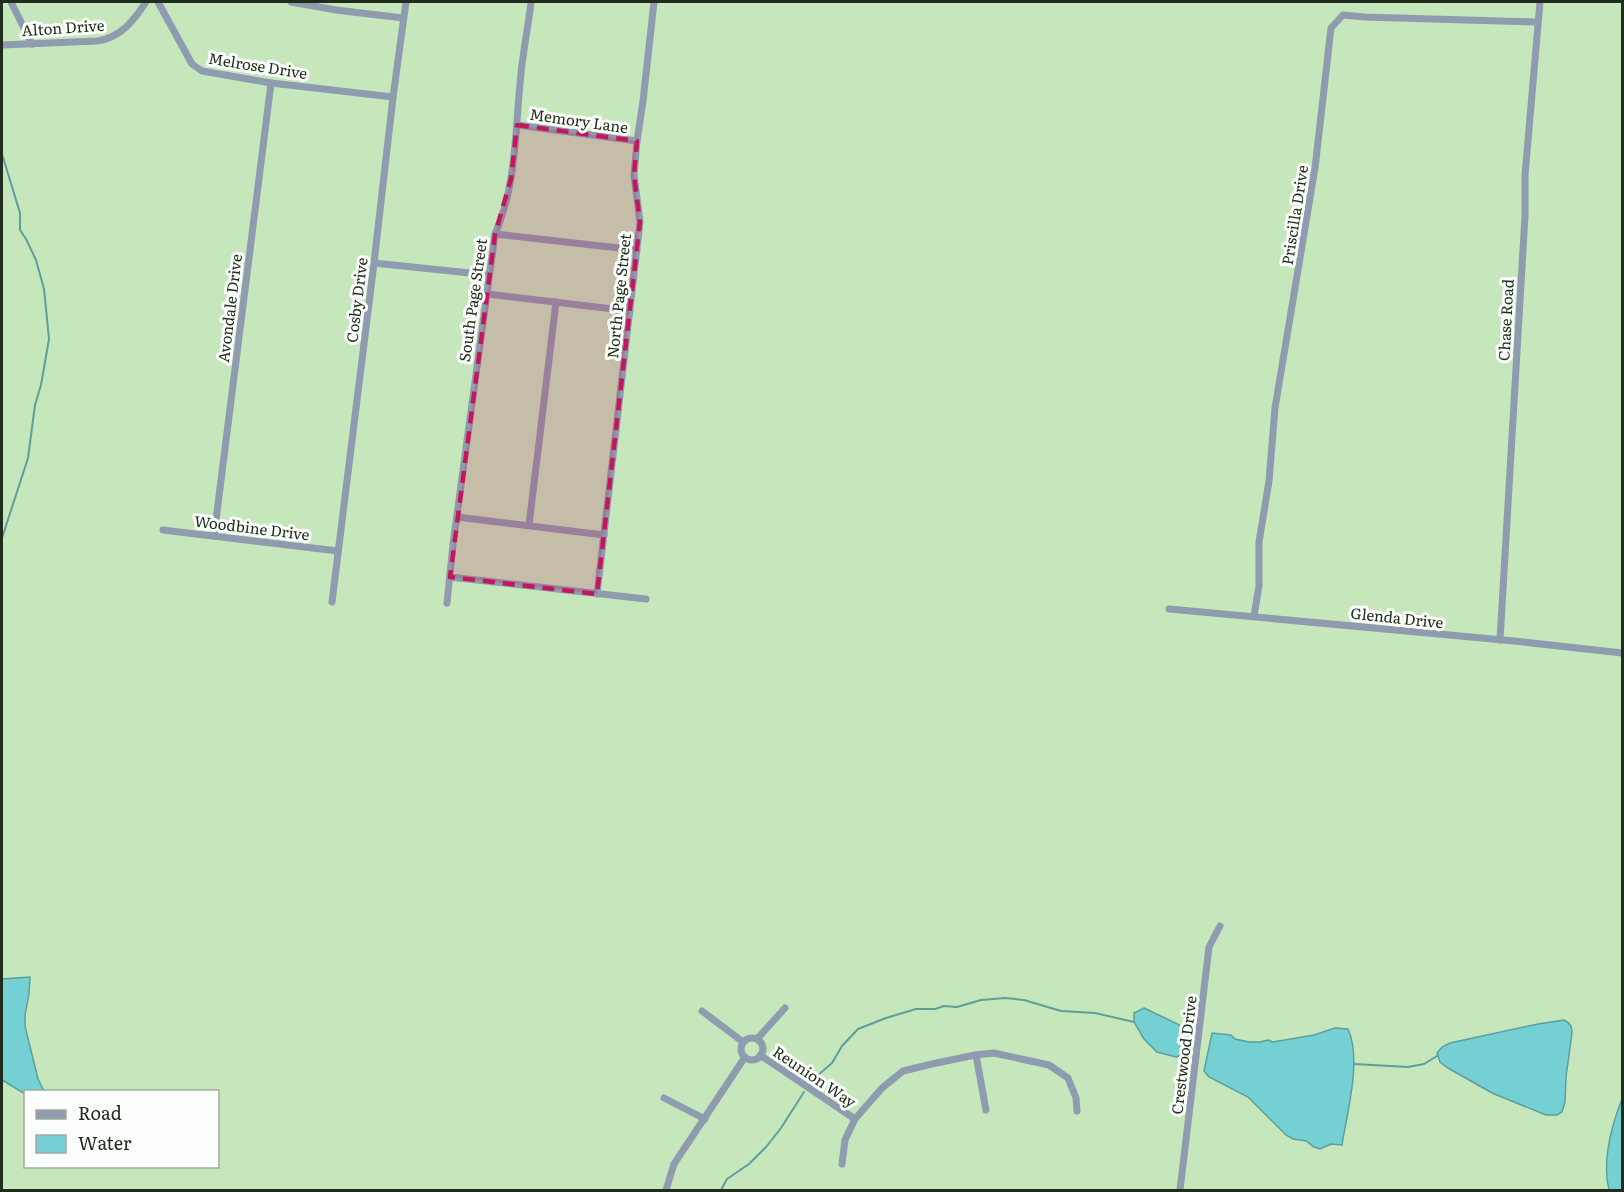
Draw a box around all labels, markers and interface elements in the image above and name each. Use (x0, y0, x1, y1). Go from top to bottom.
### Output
street label: Alton Drive (21, 13, 105, 41)
street label: Melrose Drive (207, 46, 309, 84)
street label: Memory Lane (528, 102, 630, 138)
street label: Priscilla Drive (1275, 163, 1313, 267)
street label: North Page Street (600, 232, 636, 360)
street label: South Page Street (452, 237, 492, 363)
street label: Avondale Drive (211, 252, 247, 363)
street label: Cosby Drive (339, 256, 373, 344)
street label: Chase Road (1491, 278, 1519, 362)
street label: Woodbine Drive (193, 509, 311, 546)
street label: Glenda Drive (1349, 601, 1445, 633)
street label: Crestwood Drive (1164, 994, 1202, 1116)
street label: Reunion Way (769, 1040, 862, 1113)
legend (24, 1090, 219, 1168)
text: Road (78, 1099, 122, 1126)
text: Water (78, 1129, 132, 1156)

